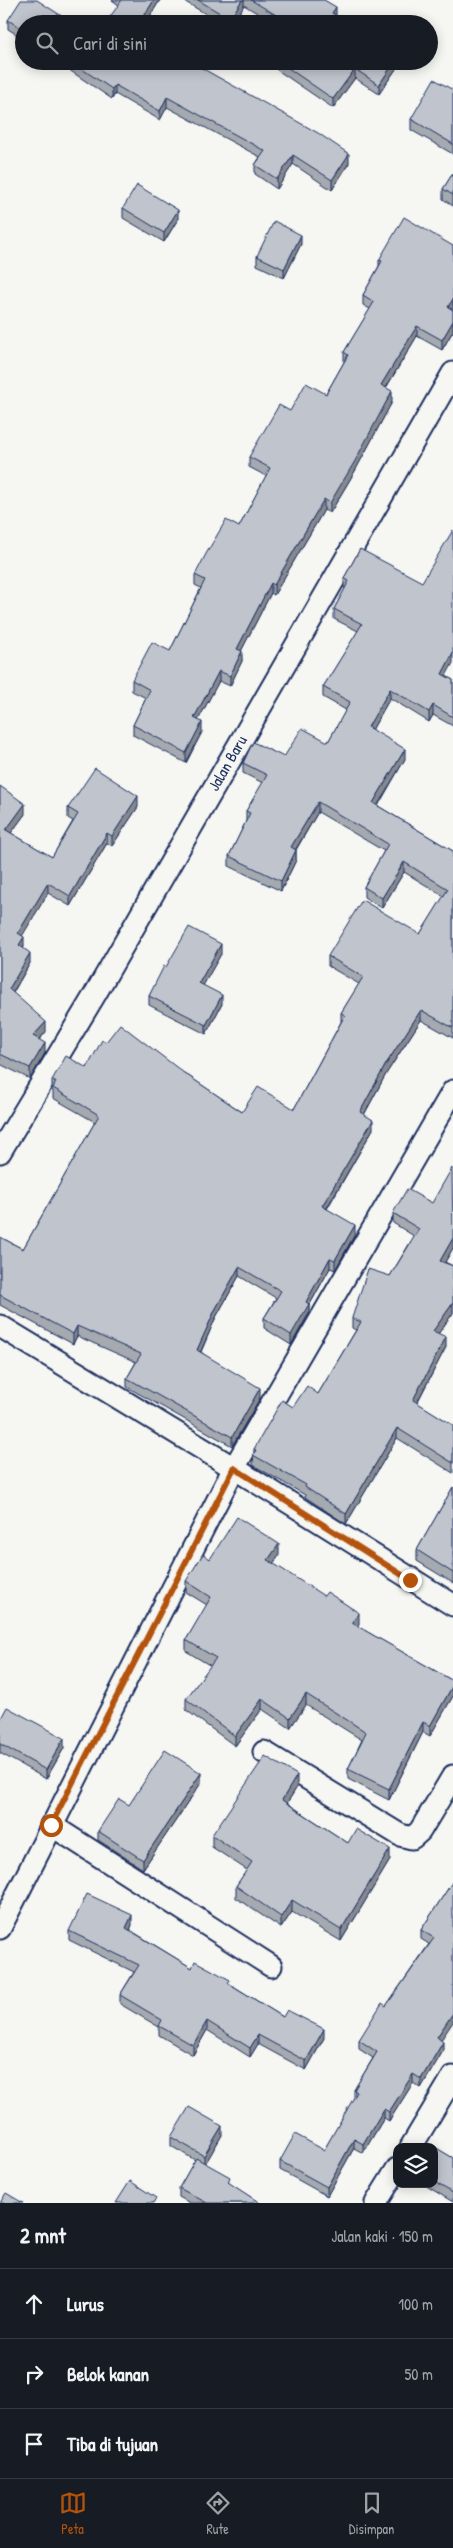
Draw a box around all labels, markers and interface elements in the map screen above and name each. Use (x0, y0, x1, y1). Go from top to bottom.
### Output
search box (15, 15, 438, 70)
icon: search (33, 29, 61, 57)
text: Cari di sini (73, 30, 147, 56)
street label: Jalan Baru (202, 731, 252, 795)
route end (399, 1569, 422, 1592)
route start (40, 1814, 63, 1837)
map controls (393, 2143, 438, 2188)
button: layers (393, 2143, 438, 2188)
text: 2 mnt (20, 2221, 66, 2250)
text: Jalan kaki · 150 m (331, 2225, 433, 2247)
icon: ahead (20, 2290, 48, 2318)
text: Lurus (67, 2291, 104, 2317)
text: 100 m (398, 2293, 433, 2315)
icon: right (20, 2360, 48, 2388)
text: Belok kanan (67, 2361, 149, 2387)
text: 50 m (405, 2363, 433, 2385)
icon: arrive (20, 2430, 48, 2458)
text: Tiba di tujuan (67, 2431, 158, 2457)
tab: Peta (59, 2489, 87, 2538)
tab: Rute (204, 2489, 232, 2538)
tab: Disimpan (349, 2489, 394, 2538)

